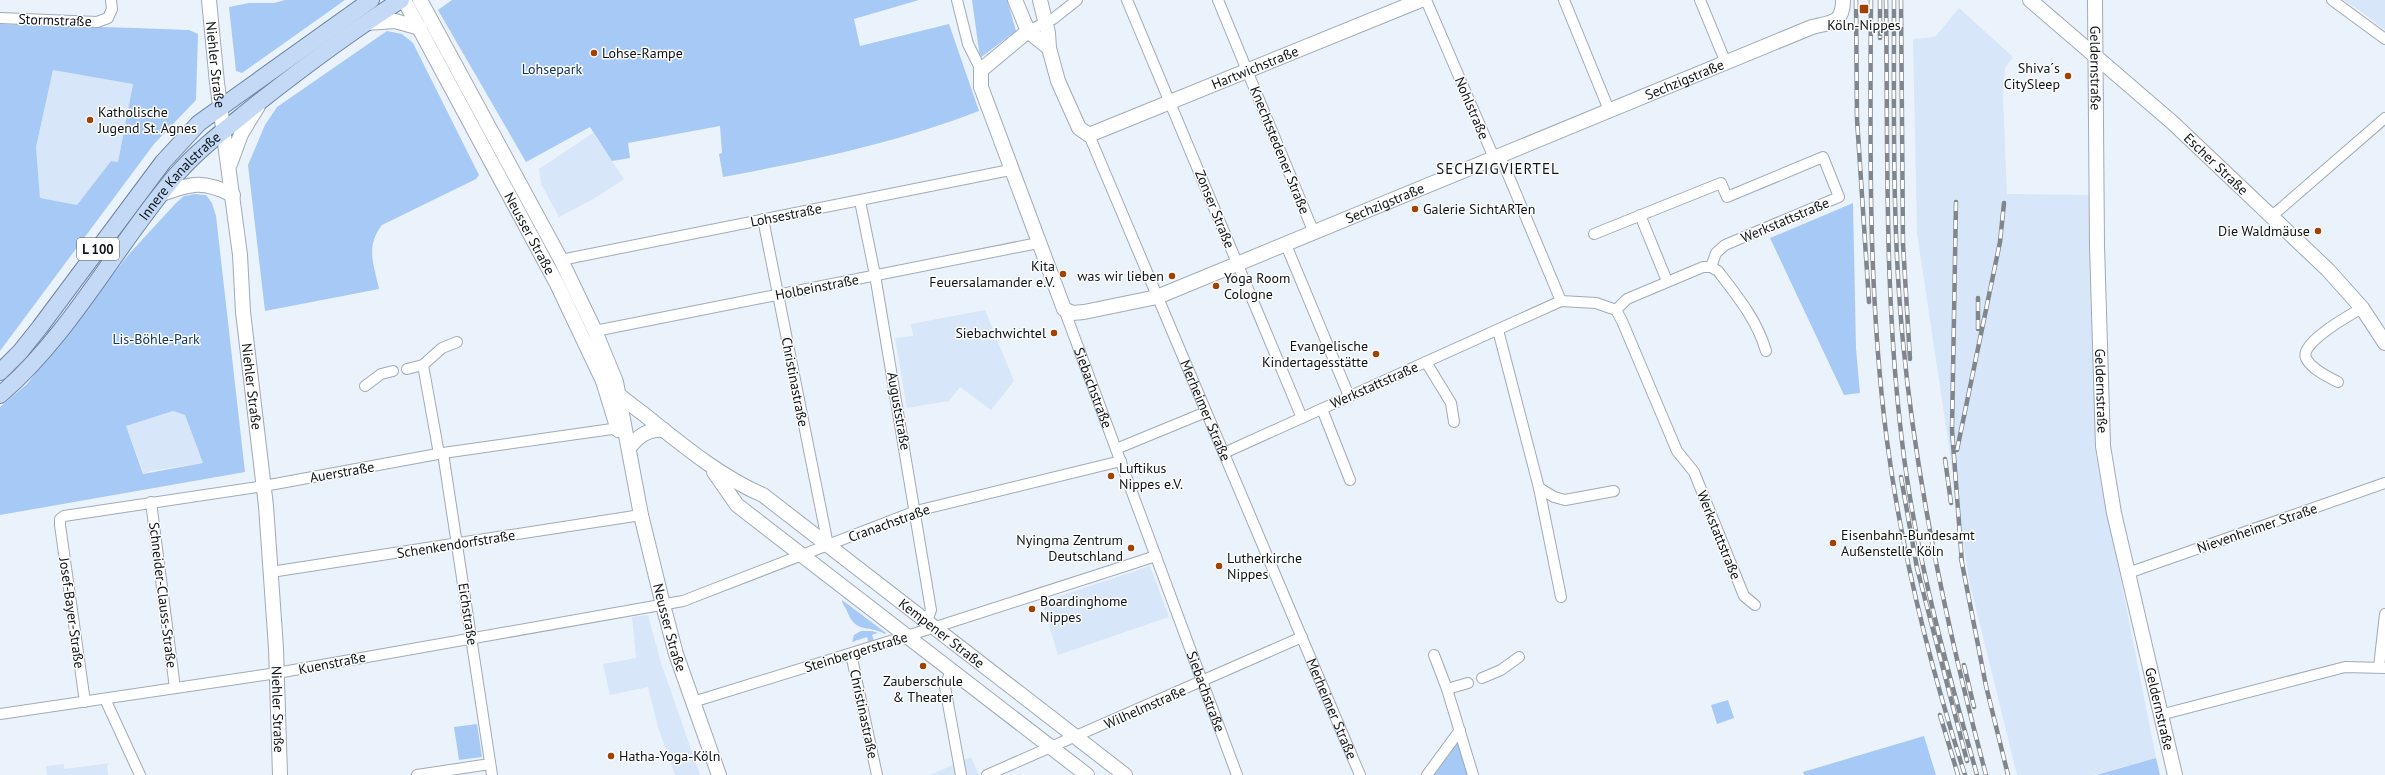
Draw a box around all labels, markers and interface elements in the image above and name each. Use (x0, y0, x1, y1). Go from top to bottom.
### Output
marker: Köln-Nippes (1858, 3, 1870, 15)
street label: Stormstraße (18, 10, 92, 30)
place label: Köln-Nippes (1827, 16, 1901, 34)
street label: Niehler Straße (202, 21, 229, 109)
street label: Geldernstraße (2086, 26, 2105, 110)
street label: Hartwichstraße (1209, 42, 1301, 93)
place label: Lohse-Rampe (602, 44, 683, 62)
marker: Lohse-Rampe (589, 48, 599, 58)
street label: Sechzigstraße (1642, 55, 1727, 104)
place label: Shiva´s CitySleep (2004, 59, 2060, 93)
park label: Lohsepark (522, 60, 583, 78)
marker: Shiva´s CitySleep (2063, 71, 2073, 81)
street label: Nohlstraße (1451, 74, 1493, 142)
street label: Knechtstedener Straße (1246, 83, 1314, 217)
place label: Katholische Jugend St. Agnes (97, 103, 197, 137)
marker: Katholische Jugend St. Agnes (85, 115, 95, 125)
street label: Innere Kanalstraße (135, 128, 224, 224)
street label: Escher Straße (2180, 129, 2252, 199)
district label: SECHZIGVIERTEL (1436, 159, 1560, 178)
street label: Zonser Straße (1191, 167, 1239, 251)
street label: Sechzigstraße (1343, 179, 1427, 227)
street label: Neusser Straße (500, 189, 559, 278)
street label: Werkstattstraße (1738, 193, 1832, 247)
street label: Lohsestraße (749, 199, 823, 231)
place label: Galerie SichtARTen (1423, 200, 1535, 218)
marker: Galerie SichtARTen (1410, 204, 1420, 214)
place label: Die Waldmäuse (2218, 222, 2310, 240)
marker: Die Waldmäuse (2313, 226, 2323, 236)
road number: L 100 (77, 238, 119, 260)
place label: Kita Feuersalamander e.V. (929, 257, 1055, 291)
place label: was wir lieben (1077, 267, 1164, 285)
marker: Kita Feuersalamander e.V. (1058, 269, 1068, 279)
place label: Yoga Room Cologne (1224, 269, 1290, 303)
street label: Holbeinstraße (774, 270, 860, 304)
marker: was wir lieben (1167, 271, 1177, 281)
marker: Yoga Room Cologne (1211, 281, 1221, 291)
place label: Siebachwichtel (955, 324, 1046, 342)
marker: Siebachwichtel (1049, 328, 1059, 338)
park label: Lis-Böhle-Park (112, 330, 200, 348)
street label: Christinastraße (777, 336, 813, 428)
place label: Evangelische Kindertagesstätte (1262, 337, 1368, 371)
street label: Niehler Straße (238, 342, 266, 431)
street label: Siebachstraße (1070, 345, 1116, 431)
street label: Geldernstraße (2091, 348, 2112, 434)
marker: Evangelische Kindertagesstätte (1371, 349, 1381, 359)
street label: Merheimer Straße (1176, 357, 1235, 464)
street label: Werkstattstraße (1327, 358, 1421, 412)
street label: Auguststraße (883, 370, 915, 452)
street label: Auerstraße (308, 457, 376, 487)
place label: Luftikus Nippes e.V. (1119, 459, 1183, 493)
marker: Luftikus Nippes e.V. (1106, 471, 1116, 481)
street label: Werkstattstraße (1693, 488, 1745, 582)
street label: Nievenheimer Straße (2194, 499, 2320, 557)
street label: Cranachstraße (846, 500, 932, 546)
street label: Schneider-Clauss-Straße (145, 521, 181, 669)
street label: Schenkendorfstraße (396, 526, 516, 562)
place label: Eisenbahn-Bundesamt Außenstelle Köln (1841, 526, 1975, 560)
place label: Nyingma Zentrum Deutschland (1016, 531, 1123, 565)
marker: Eisenbahn-Bundesamt Außenstelle Köln (1828, 538, 1838, 548)
marker: Nyingma Zentrum Deutschland (1126, 543, 1136, 553)
place label: Lutherkirche Nippes (1227, 549, 1302, 583)
street label: Josef-Bayer-Straße (55, 555, 89, 670)
marker: Lutherkirche Nippes (1214, 561, 1224, 571)
street label: Eichstraße (454, 581, 482, 647)
street label: Neusser Straße (649, 581, 691, 674)
place label: Boardinghome Nippes (1040, 592, 1128, 626)
street label: Kempener Straße (895, 594, 988, 672)
marker: Boardinghome Nippes (1027, 604, 1037, 614)
street label: Steinbergerstraße (802, 628, 910, 676)
street label: Kuenstraße (297, 648, 367, 678)
street label: Siebachstraße (1183, 649, 1229, 734)
street label: Merheimer Straße (1303, 656, 1361, 762)
marker: Zauberschule & Theater (918, 661, 928, 671)
street label: Niehler Straße (268, 665, 288, 753)
street label: Geldernstraße (2141, 665, 2178, 752)
street label: Christinastraße (846, 668, 882, 760)
place label: Zauberschule & Theater (883, 672, 963, 706)
street label: Wilhelmstraße (1101, 681, 1189, 733)
place label: Hatha-Yoga-Köln (619, 747, 720, 765)
marker: Hatha-Yoga-Köln (606, 751, 616, 761)

